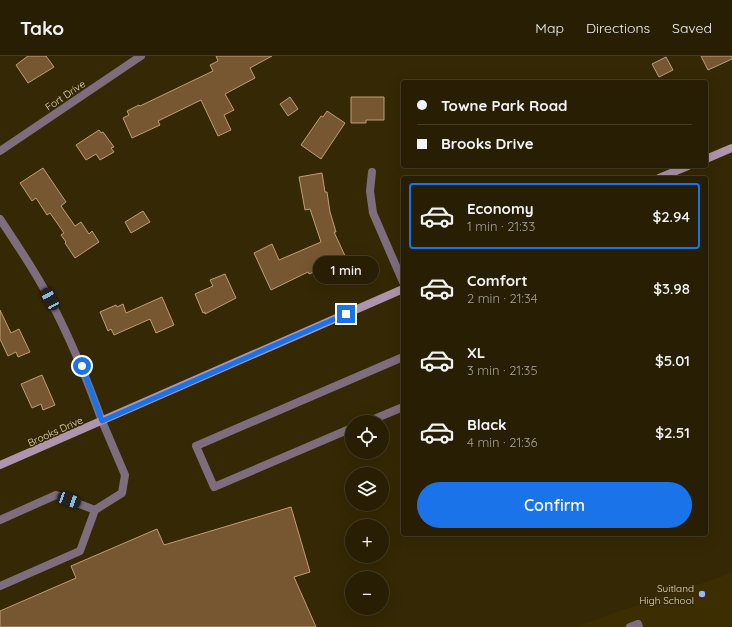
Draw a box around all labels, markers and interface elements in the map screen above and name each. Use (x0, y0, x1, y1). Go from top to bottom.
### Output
text: Tako (20, 16, 64, 40)
text: Map (535, 19, 564, 37)
text: Directions (586, 19, 650, 37)
text: Saved (672, 19, 712, 37)
street label: Fort Drive (43, 77, 88, 114)
text: Towne Park Road (441, 96, 568, 115)
text: Brooks Drive (441, 134, 534, 153)
icon: car (419, 198, 455, 234)
text: Economy (467, 199, 534, 218)
text: $2.94 (652, 207, 690, 226)
text: 1 min · 21:33 (467, 218, 535, 234)
callout: 1 min (313, 256, 379, 284)
text: 1 min (330, 262, 362, 278)
icon: car (419, 270, 455, 306)
text: Comfort (467, 271, 528, 290)
text: $3.98 (653, 279, 690, 298)
car (39, 286, 61, 312)
text: 2 min · 21:34 (467, 290, 538, 306)
route end (337, 305, 355, 323)
icon: car (419, 342, 455, 378)
text: XL (467, 343, 485, 362)
text: $5.01 (655, 351, 690, 370)
route start (73, 357, 91, 375)
text: 3 min · 21:35 (467, 362, 538, 378)
street label: Brooks Drive (26, 413, 85, 449)
icon: car (419, 414, 455, 450)
map controls (345, 415, 389, 615)
button: locate (345, 415, 389, 459)
text: Black (467, 415, 507, 434)
text: $2.51 (655, 423, 690, 442)
text: 4 min · 21:36 (467, 434, 537, 450)
button: layers (345, 467, 389, 511)
button: Confirm (417, 482, 692, 528)
car (56, 490, 82, 510)
button: + (345, 519, 389, 563)
button: − (345, 571, 389, 615)
place label: Suitland High School (639, 582, 694, 607)
marker: Suitland High School (697, 589, 707, 599)

